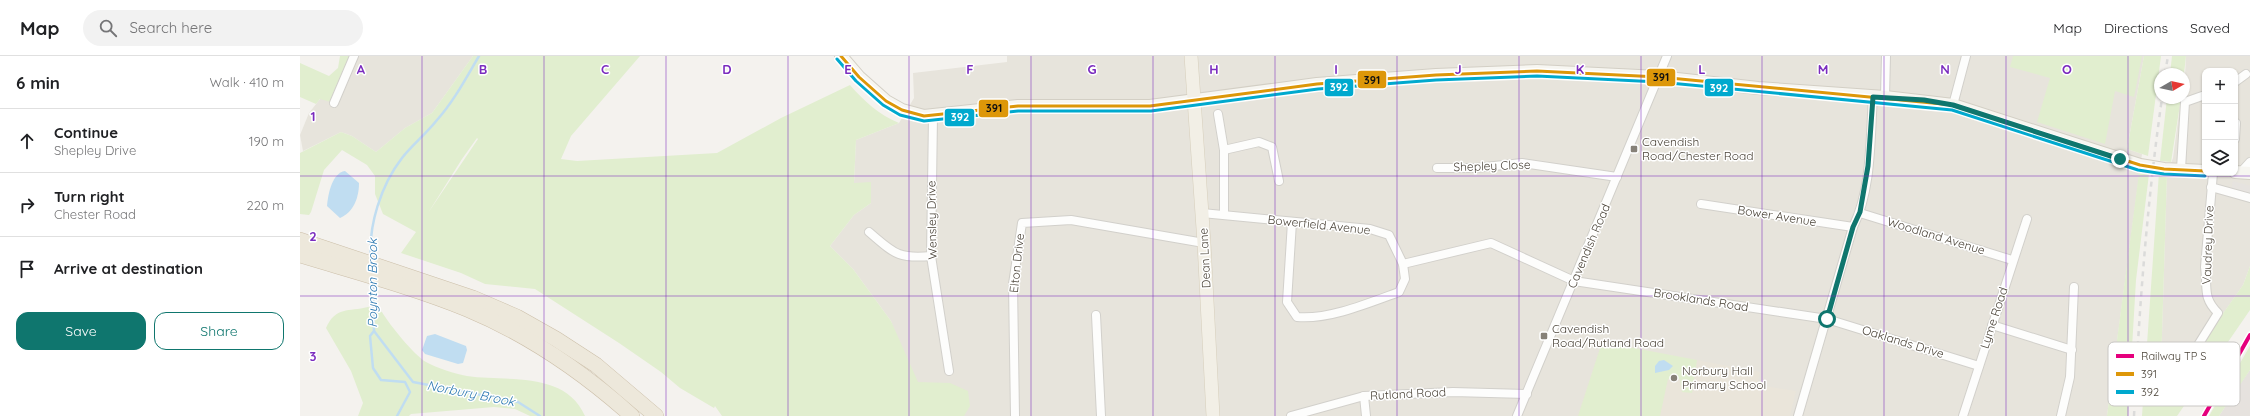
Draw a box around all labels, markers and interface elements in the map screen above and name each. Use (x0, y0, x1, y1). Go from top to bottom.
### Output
search box (83, 10, 363, 46)
text: Map (20, 16, 59, 40)
icon: search (97, 17, 119, 39)
text: Search here (129, 18, 212, 37)
text: Map (2053, 19, 2082, 37)
text: Directions (2104, 19, 2168, 37)
text: Saved (2190, 19, 2230, 37)
text: A (357, 61, 366, 77)
text: B (479, 61, 487, 77)
text: C (601, 61, 609, 77)
text: D (722, 61, 732, 77)
text: E (844, 61, 852, 77)
text: F (966, 61, 974, 77)
text: G (1087, 61, 1097, 77)
text: H (1209, 61, 1219, 77)
text: I (1334, 61, 1338, 77)
text: J (1454, 61, 1462, 77)
text: K (1576, 61, 1585, 77)
text: L (1698, 61, 1706, 77)
text: M (1818, 61, 1828, 77)
text: N (1940, 61, 1950, 77)
text: O (2062, 61, 2072, 77)
line badge: 391 (1646, 68, 1676, 87)
north arrow (2154, 68, 2190, 104)
map controls (2202, 68, 2238, 176)
button: + (2202, 68, 2238, 104)
line badge: 391 (1357, 70, 1387, 89)
text: 391 (1653, 70, 1669, 84)
text: 6 min (16, 72, 60, 93)
text: 391 (1364, 73, 1380, 87)
text: Walk · 410 m (209, 74, 284, 90)
line badge: 392 (1324, 78, 1354, 97)
line badge: 392 (1704, 78, 1734, 97)
text: 392 (1330, 80, 1348, 94)
text: 392 (1710, 81, 1728, 95)
line badge: 391 (978, 99, 1009, 118)
text: 391 (986, 101, 1002, 115)
button: − (2202, 104, 2238, 140)
text: 1 (310, 108, 316, 124)
line badge: 392 (944, 108, 975, 127)
text: 392 (951, 110, 969, 124)
text: Continue (54, 123, 118, 142)
icon: ahead (16, 130, 38, 152)
text: 190 m (249, 133, 284, 149)
place label: Cavendish Road/Chester Road (1642, 134, 1754, 163)
button: layers (2202, 140, 2238, 176)
text: Shepley Drive (54, 142, 136, 158)
marker: Cavendish Road/Chester Road (1629, 144, 1639, 154)
route end (2111, 150, 2129, 168)
street label: Shepley Close (1453, 157, 1531, 174)
street label: Wensley Drive (923, 180, 940, 260)
text: Turn right (54, 187, 125, 206)
icon: right (16, 194, 38, 216)
text: 220 m (246, 197, 284, 213)
street label: Cavendish Road (1564, 201, 1613, 290)
street label: Bower Avenue (1736, 202, 1818, 229)
street label: Vaudrey Drive (2199, 205, 2216, 285)
text: Chester Road (54, 206, 136, 222)
street label: Bowerfield Avenue (1267, 212, 1371, 237)
street label: Woodland Avenue (1885, 213, 1987, 258)
street label: Dean Lane (1195, 227, 1214, 289)
text: 2 (309, 228, 317, 244)
street label: Elton Drive (1006, 232, 1027, 294)
water label: Poynton Brook (364, 237, 380, 328)
icon: arrive (16, 258, 38, 280)
text: Arrive at destination (54, 259, 203, 278)
street label: Brooklands Road (1653, 285, 1750, 314)
street label: Lyme Road (1977, 285, 2011, 350)
route start (1818, 310, 1836, 328)
button: Save (16, 312, 146, 350)
button: Share (154, 312, 284, 350)
place label: Cavendish Road/Rutland Road (1552, 321, 1664, 350)
street label: Oaklands Drive (1860, 322, 1946, 361)
marker: Cavendish Road/Rutland Road (1539, 331, 1549, 341)
legend (2108, 342, 2240, 406)
text: 3 (310, 348, 317, 364)
text: Railway TP S (2141, 349, 2206, 363)
place label: Norbury Hall Primary School (1682, 363, 1766, 392)
text: 391 (2141, 367, 2157, 381)
marker: Norbury Hall Primary School (1669, 373, 1679, 383)
water label: Norbury Brook (426, 377, 517, 410)
street label: Rutland Road (1370, 384, 1446, 403)
text: 392 (2141, 385, 2159, 399)

